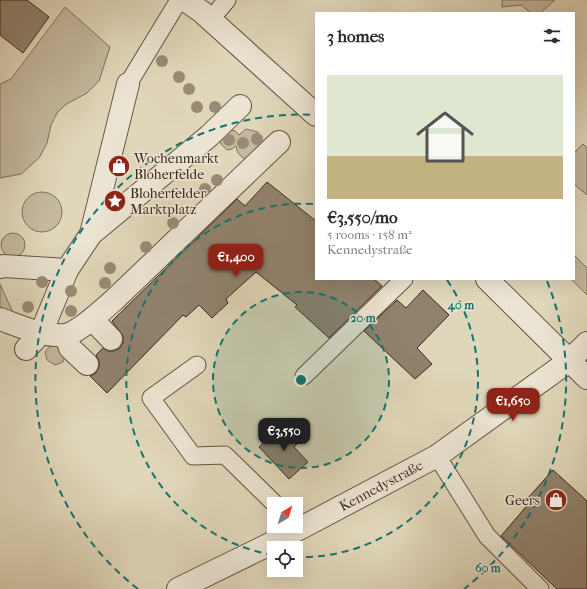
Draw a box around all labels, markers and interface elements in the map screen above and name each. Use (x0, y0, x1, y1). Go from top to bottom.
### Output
icon: filters (541, 25, 563, 47)
text: 3 homes (327, 26, 384, 46)
icon: home (409, 101, 481, 173)
place label: Wochenmarkt Bloherfelde (133, 150, 219, 183)
shop icon: Wochenmarkt Bloherfelde (106, 153, 132, 179)
place label: Bloherfelder Marktplatz (130, 185, 206, 218)
place icon: Bloherfelder Marktplatz (102, 188, 128, 214)
text: €3,550/mo (327, 207, 398, 227)
text: 5 rooms · 158 m² (327, 227, 412, 242)
text: Kennedystraße (327, 242, 412, 257)
pin: €1,400 (203, 244, 269, 278)
text: €1,400 (217, 249, 255, 264)
text: 40 m (447, 298, 475, 313)
text: 20 m (350, 311, 377, 325)
centre of rings (294, 373, 308, 387)
pin: €1,650 (480, 388, 546, 422)
text: €1,650 (496, 393, 530, 408)
pin: €3,550 (251, 418, 317, 452)
text: €3,550 (267, 423, 301, 438)
street label: Kennedystraße (336, 457, 426, 515)
shop icon: Geers (543, 487, 569, 513)
place label: Geers (505, 492, 540, 509)
north arrow (267, 497, 303, 533)
map controls (267, 497, 303, 577)
button: locate (267, 541, 303, 577)
text: 60 m (475, 561, 502, 575)

